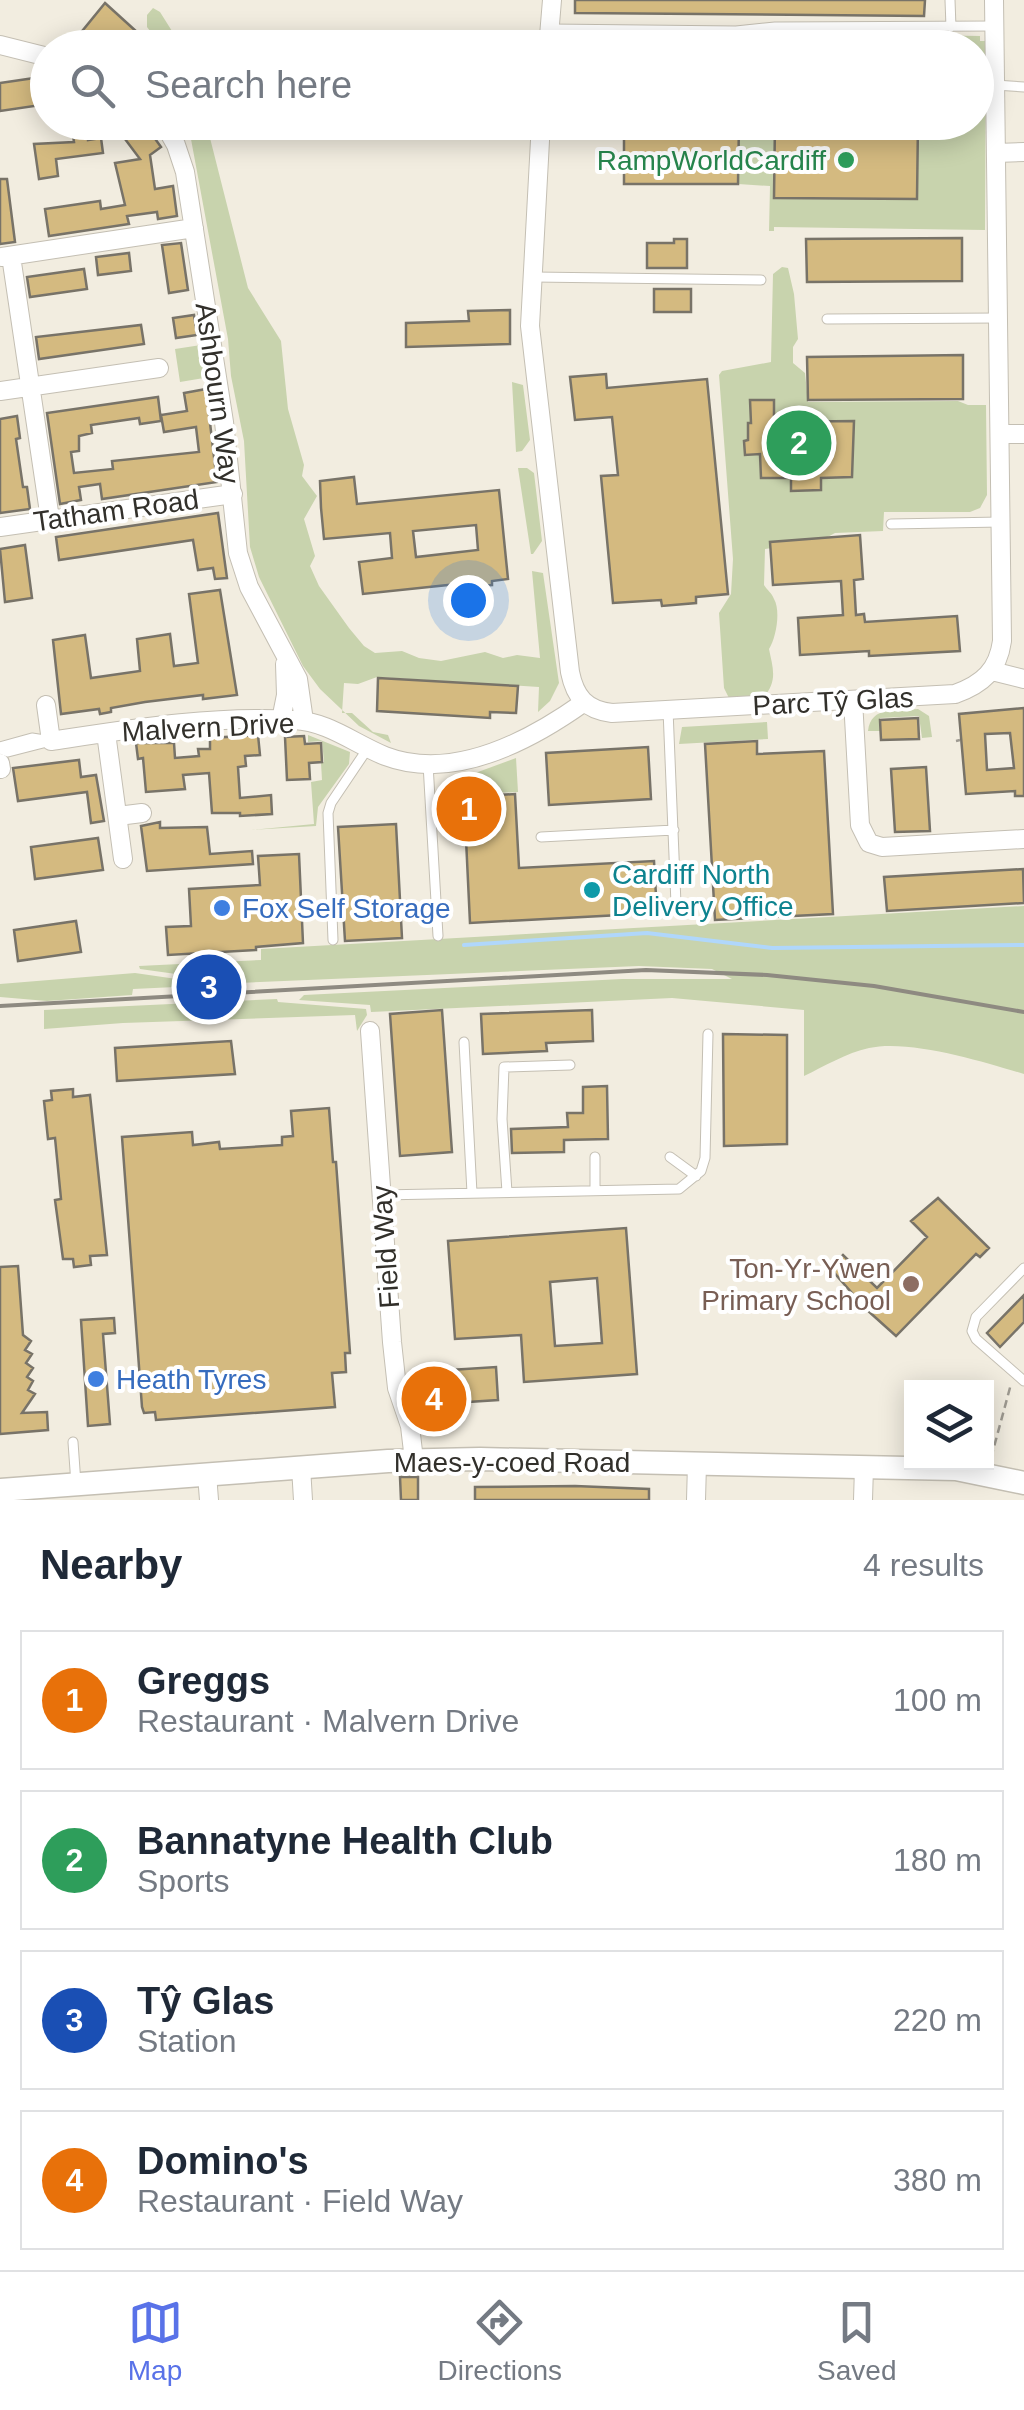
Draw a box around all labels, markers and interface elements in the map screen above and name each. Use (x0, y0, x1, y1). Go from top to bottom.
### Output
search box (30, 30, 994, 140)
icon: search (65, 58, 120, 113)
text: Search here (145, 64, 352, 106)
place label: RampWorldCardiff (597, 145, 826, 176)
marker: RampWorldCardiff (835, 149, 857, 171)
street label: Ashbourn Way (189, 300, 246, 486)
pin: 2 (766, 406, 832, 480)
street label: Tatham Road (31, 484, 201, 537)
your location (443, 575, 494, 626)
street label: Parc Tŷ Glas (752, 682, 914, 721)
street label: Malvern Drive (121, 708, 295, 747)
pin: 1 (436, 772, 502, 846)
place label: Cardiff North Delivery Office (612, 859, 794, 922)
marker: Cardiff North Delivery Office (581, 879, 603, 901)
place label: Fox Self Storage (242, 893, 451, 924)
marker: Fox Self Storage (211, 897, 233, 919)
pin: 3 (176, 950, 242, 1024)
street label: Field Way (366, 1184, 405, 1310)
place label: Ton-Yr-Ywen Primary School (701, 1253, 891, 1316)
marker: Ton-Yr-Ywen Primary School (900, 1273, 922, 1295)
pin: 4 (402, 1362, 466, 1436)
place label: Heath Tyres (116, 1364, 266, 1395)
marker: Heath Tyres (85, 1368, 107, 1390)
map controls (904, 1380, 994, 1470)
button: layers (904, 1380, 994, 1470)
street label: Maes-y-coed Road (394, 1447, 630, 1478)
text: Nearby (40, 1541, 182, 1588)
text: 4 results (863, 1547, 984, 1583)
text: Greggs (137, 1660, 270, 1702)
text: 1 (66, 1682, 83, 1718)
text: 100 m (893, 1682, 982, 1718)
text: Restaurant · Malvern Drive (137, 1703, 519, 1739)
text: Bannatyne Health Club (137, 1820, 553, 1862)
text: 2 (66, 1842, 83, 1878)
text: 180 m (893, 1842, 982, 1878)
text: Sports (137, 1863, 229, 1899)
text: Tŷ Glas (137, 1980, 274, 2022)
text: 3 (66, 2002, 83, 2038)
text: 220 m (893, 2002, 982, 2038)
text: Station (137, 2023, 237, 2059)
text: Domino's (137, 2140, 309, 2182)
text: 4 (66, 2162, 83, 2198)
text: 380 m (893, 2162, 982, 2198)
text: Restaurant · Field Way (137, 2183, 463, 2219)
tab: Map (128, 2295, 183, 2387)
tab: Directions (438, 2295, 562, 2387)
tab: Saved (817, 2295, 896, 2387)

